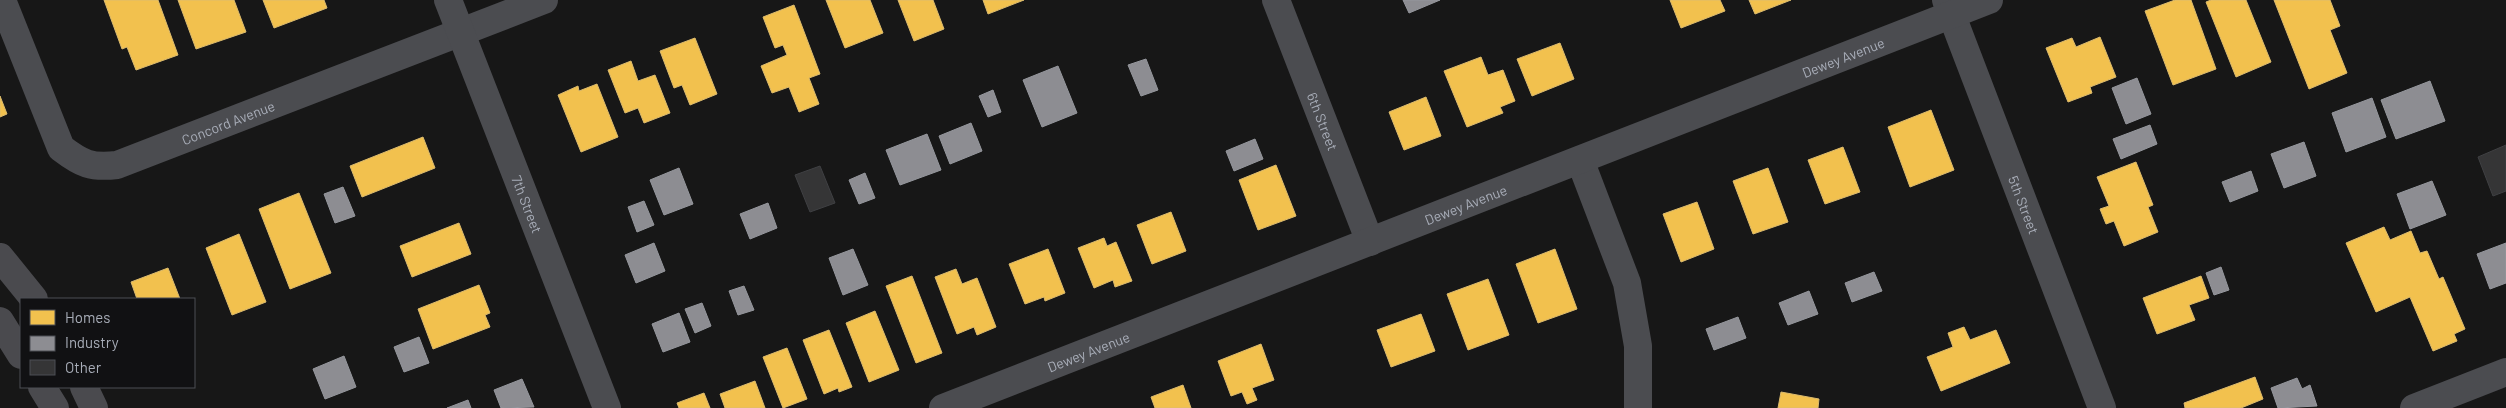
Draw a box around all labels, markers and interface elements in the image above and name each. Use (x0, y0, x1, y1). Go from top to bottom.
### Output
street label: Dewey Avenue (1799, 33, 1887, 81)
street label: 6th Street (1304, 90, 1342, 153)
street label: Concord Avenue (179, 96, 277, 148)
street label: 7th Street (509, 173, 546, 235)
street label: 5th Street (2005, 173, 2043, 236)
street label: Dewey Avenue (1422, 180, 1509, 228)
legend (20, 298, 195, 388)
text: Homes (65, 308, 110, 326)
street label: Dewey Avenue (1045, 328, 1132, 375)
text: Industry (65, 333, 119, 351)
text: Other (65, 358, 102, 376)

